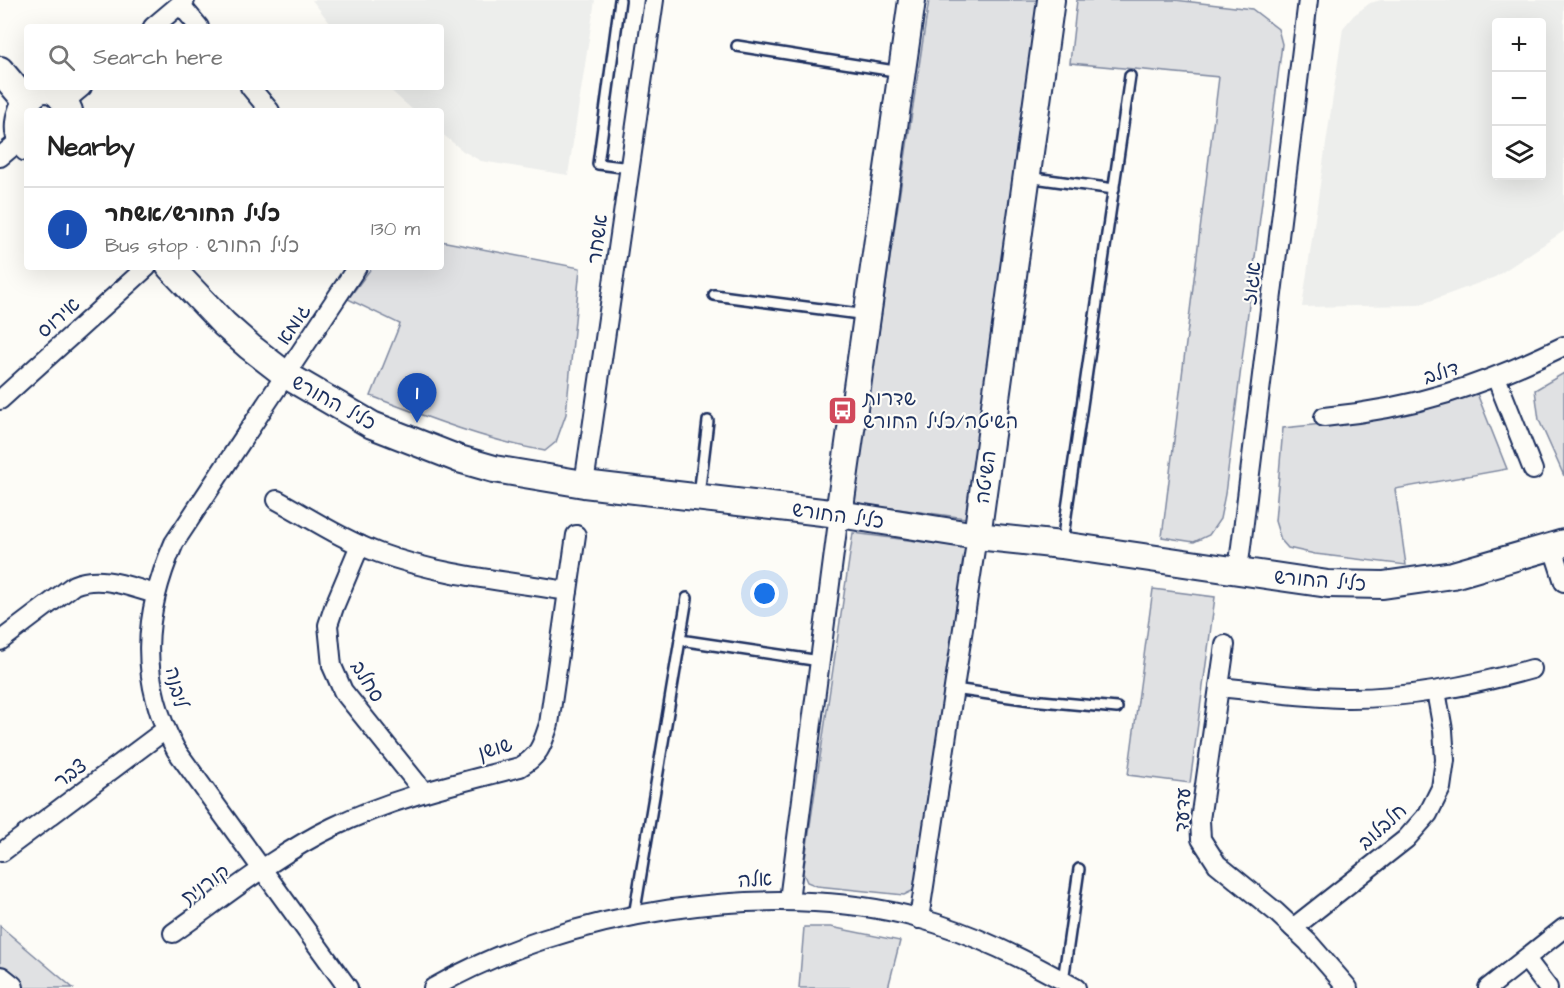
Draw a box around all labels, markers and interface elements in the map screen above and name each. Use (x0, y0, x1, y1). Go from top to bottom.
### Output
map controls (1492, 18, 1546, 180)
button: + (1492, 18, 1546, 72)
search box (24, 24, 444, 90)
icon: search (45, 41, 78, 74)
text: Search here (93, 42, 223, 73)
button: − (1492, 72, 1546, 126)
button: layers (1492, 126, 1546, 180)
text: Nearby (48, 129, 135, 165)
text: כליל החורש/אשחר (105, 199, 280, 230)
street label: אשחר (581, 212, 615, 266)
text: 1 (66, 215, 69, 243)
text: 130 m (371, 215, 420, 243)
text: Bus stop · כליל החורש (105, 232, 299, 260)
street label: אגוז (1235, 260, 1269, 306)
street label: אירוס (31, 291, 86, 345)
street label: גומא (270, 298, 318, 351)
street label: דולב (1420, 354, 1463, 392)
street label: כליל החורש (286, 368, 381, 438)
pin: 1 (398, 374, 436, 423)
place label: שדרות השיטה/כליל החורש (862, 385, 1018, 436)
bus stop icon: שדרות השיטה/כליל החורש (826, 394, 858, 426)
street label: השיטה (968, 449, 1004, 506)
street label: כליל החורש (790, 496, 886, 536)
street label: כליל החורש (1273, 563, 1367, 599)
your location (750, 579, 779, 608)
street label: סחלב (343, 655, 391, 708)
street label: ליבנה (158, 664, 195, 711)
street label: שושן (474, 730, 516, 767)
street label: צבר (48, 752, 93, 796)
street label: עדעד (1168, 787, 1198, 833)
street label: חלבלוב (1352, 797, 1413, 856)
street label: קורנית (175, 858, 236, 912)
street label: אלה (737, 865, 773, 895)

